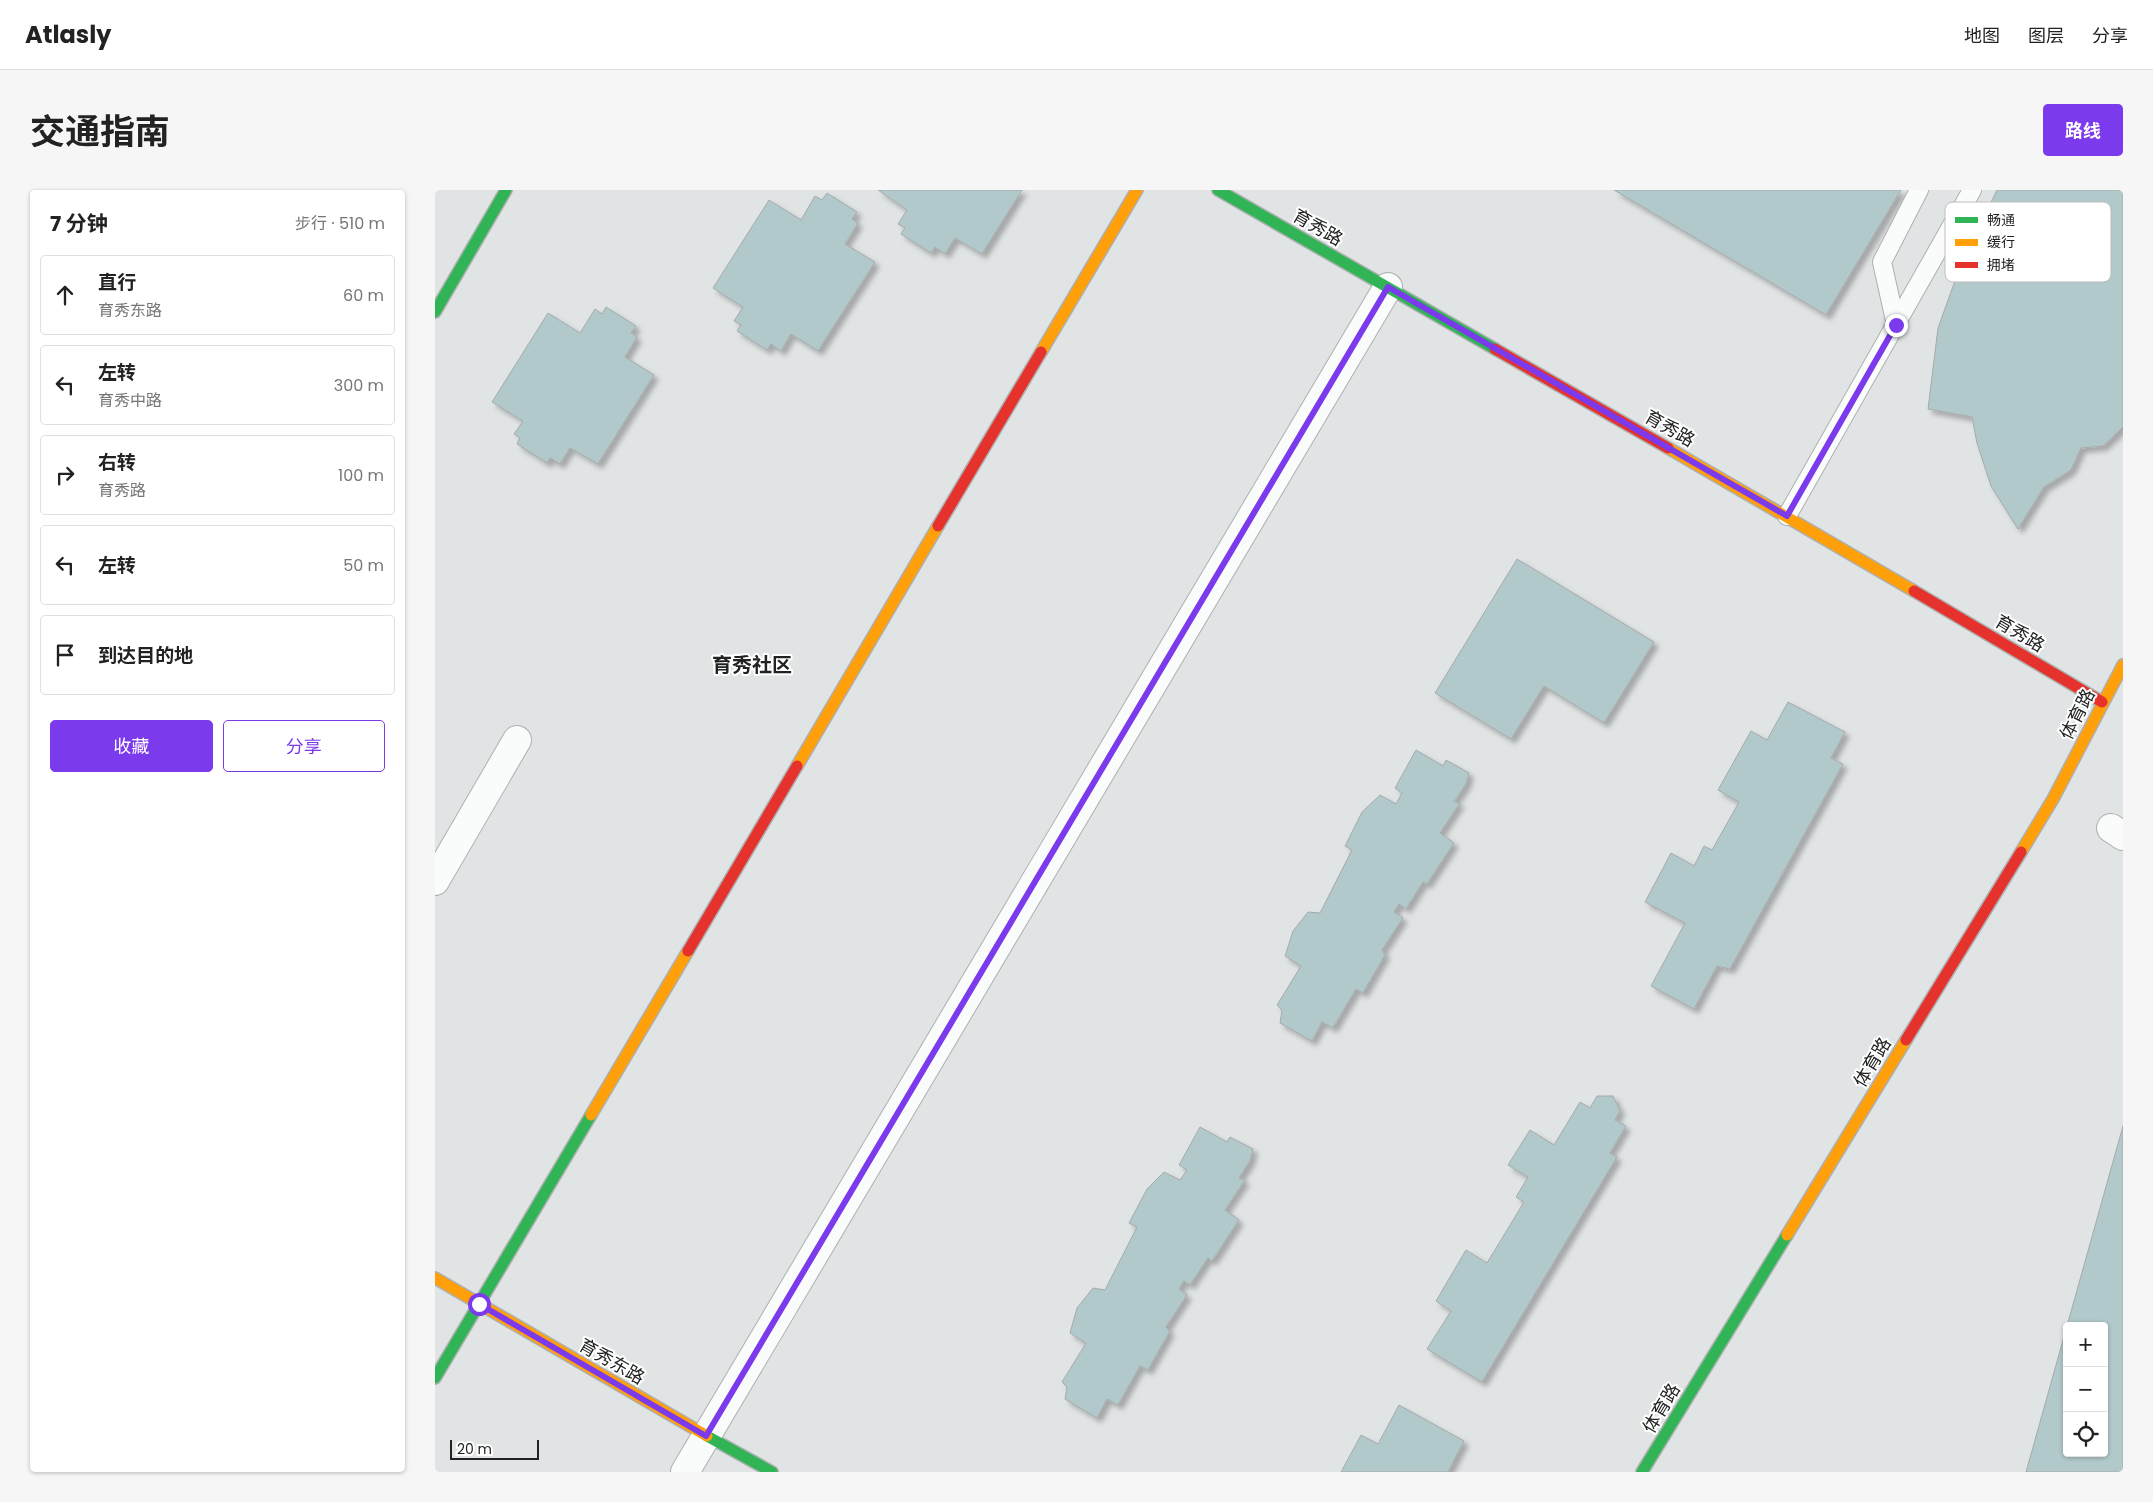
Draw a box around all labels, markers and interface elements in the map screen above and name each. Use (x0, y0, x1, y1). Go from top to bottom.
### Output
text: Atlasly (25, 18, 111, 51)
text: 地图 (1964, 23, 2000, 48)
text: 图层 (2028, 23, 2064, 48)
text: 分享 (2092, 23, 2128, 48)
button: 路线 (2043, 104, 2123, 156)
text: 交通指南 (30, 107, 170, 156)
legend (1945, 202, 2111, 282)
street label: 育秀路 (1288, 203, 1348, 251)
text: 7 分钟 (50, 209, 108, 238)
text: 畅通 (1987, 210, 2015, 230)
text: 步行 · 510 m (295, 212, 385, 235)
text: 缓行 (1987, 232, 2015, 252)
text: 拥堵 (1987, 255, 2015, 275)
text: 直行 (98, 269, 136, 296)
icon: ahead (51, 281, 79, 309)
text: 60 m (343, 284, 384, 307)
text: 育秀东路 (98, 299, 162, 322)
route end (1885, 314, 1908, 337)
text: 左转 (98, 359, 136, 386)
icon: left (51, 371, 79, 399)
text: 300 m (334, 374, 384, 397)
text: 育秀中路 (98, 389, 162, 412)
street label: 育秀路 (1640, 404, 1700, 452)
text: 右转 (98, 449, 136, 476)
icon: right (51, 461, 79, 489)
text: 100 m (338, 464, 384, 487)
text: 育秀路 (98, 479, 146, 502)
icon: left (51, 551, 79, 579)
text: 左转 (98, 552, 136, 579)
text: 50 m (343, 554, 384, 577)
street label: 育秀路 (1990, 608, 2050, 658)
icon: arrive (51, 641, 79, 669)
text: 到达目的地 (98, 642, 193, 669)
district label: 育秀社区 (712, 651, 792, 679)
street label: 体育路 (2054, 684, 2100, 744)
button: 收藏 (50, 720, 213, 772)
button: 分享 (223, 720, 385, 772)
street label: 体育路 (1847, 1032, 1897, 1092)
route start (468, 1293, 491, 1316)
map controls (2063, 1322, 2108, 1457)
button: + (2063, 1322, 2108, 1367)
street label: 育秀东路 (575, 1332, 649, 1390)
button: − (2063, 1367, 2108, 1412)
street label: 体育路 (1636, 1378, 1686, 1438)
button: locate (2063, 1412, 2108, 1457)
scale bar (450, 1437, 539, 1460)
text: 20 m (457, 1439, 492, 1459)

